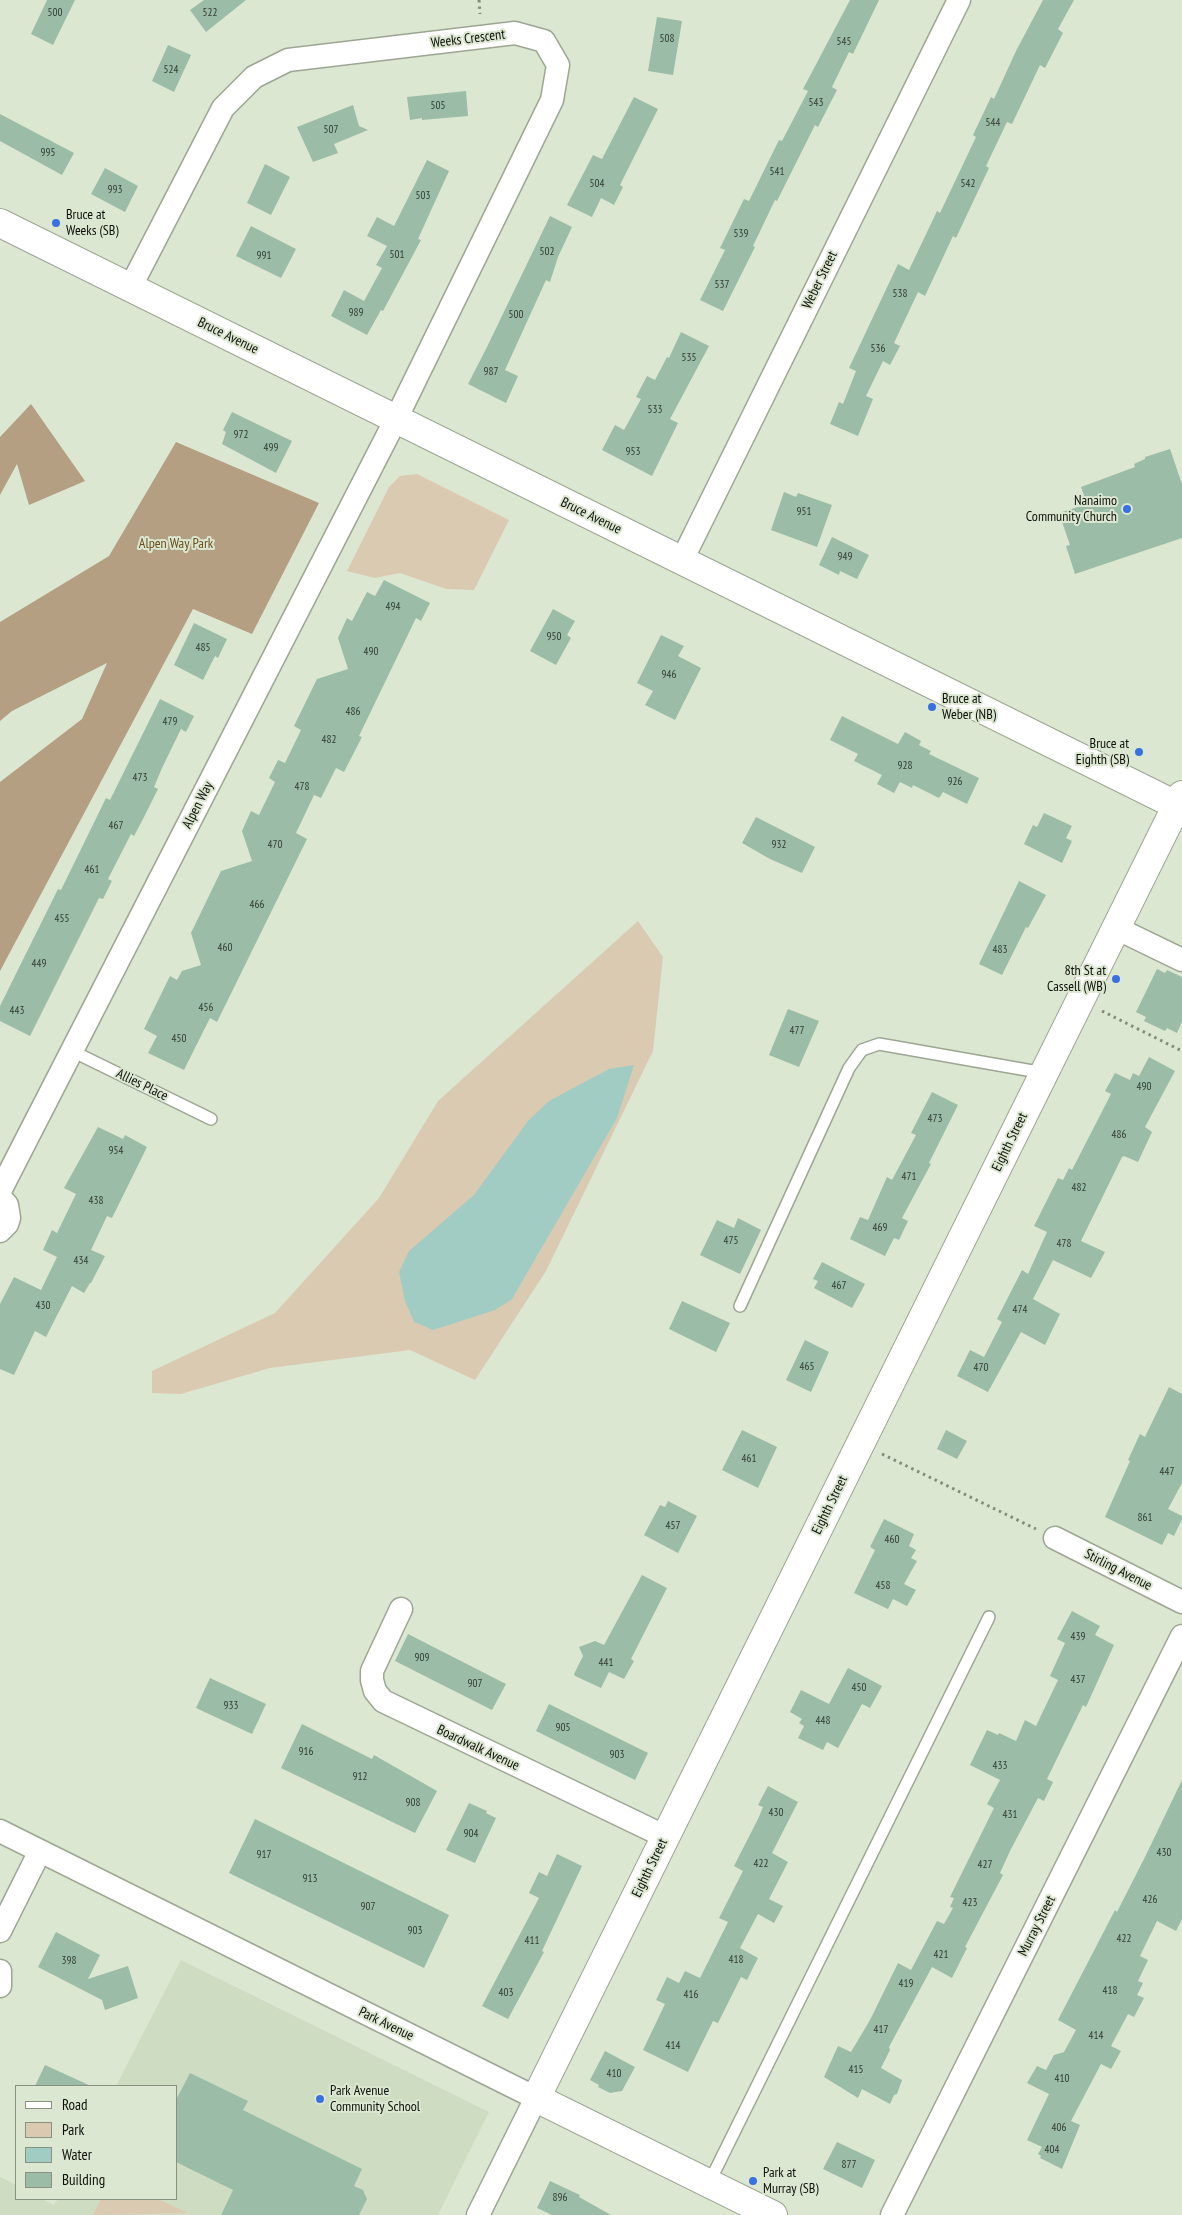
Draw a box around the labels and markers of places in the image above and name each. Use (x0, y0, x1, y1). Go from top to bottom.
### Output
place label: Bruce at Weeks (SB) (66, 207, 119, 240)
marker: Bruce at Weeks (SB) (50, 217, 62, 229)
place label: Nanaimo Community Church (1026, 493, 1117, 526)
marker: Nanaimo Community Church (1121, 503, 1133, 515)
place label: Bruce at Weber (NB) (942, 691, 996, 724)
marker: Bruce at Weber (NB) (926, 701, 938, 713)
place label: Bruce at Eighth (SB) (1076, 736, 1129, 769)
marker: Bruce at Eighth (SB) (1133, 746, 1145, 758)
place label: 8th St at Cassell (WB) (1047, 963, 1106, 996)
marker: 8th St at Cassell (WB) (1110, 973, 1122, 985)
place label: Park Avenue Community School (330, 2083, 420, 2116)
marker: Park Avenue Community School (314, 2093, 326, 2105)
place label: Park at Murray (SB) (763, 2165, 819, 2198)
marker: Park at Murray (SB) (747, 2175, 759, 2187)

